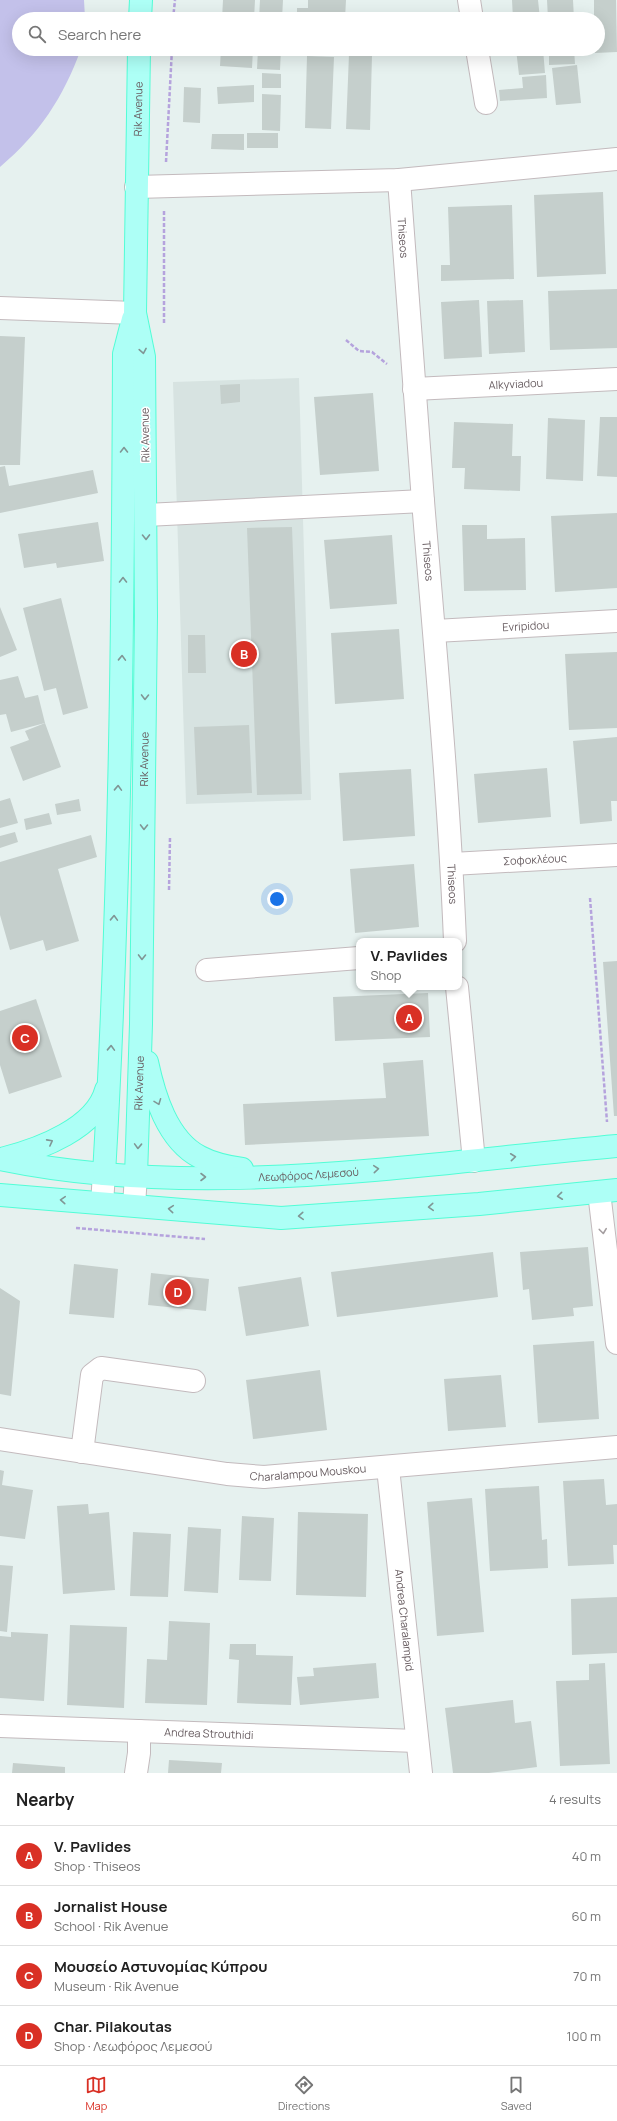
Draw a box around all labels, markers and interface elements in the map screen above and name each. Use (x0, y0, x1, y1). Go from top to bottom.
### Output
search box (12, 12, 605, 56)
icon: search (26, 23, 48, 45)
text: Search here (58, 24, 141, 45)
street label: Rik Avenue (130, 81, 146, 137)
street label: Thiseos (395, 217, 412, 259)
one-way arrow (138, 348, 146, 355)
street label: Alkyviadou (488, 375, 544, 392)
street label: Rik Avenue (137, 407, 152, 463)
one-way arrow (120, 447, 128, 453)
one-way arrow (142, 534, 150, 540)
street label: Thiseos (419, 540, 438, 582)
one-way arrow (119, 577, 127, 583)
street label: Evripidou (502, 617, 550, 634)
pin: B (231, 639, 257, 669)
one-way arrow (118, 655, 126, 661)
one-way arrow (141, 694, 149, 700)
street label: Rik Avenue (136, 731, 152, 787)
one-way arrow (114, 785, 122, 791)
one-way arrow (139, 824, 148, 830)
street label: Σοφοκλέους (503, 850, 567, 868)
street label: Thiseos (444, 863, 461, 905)
your location (267, 889, 287, 909)
one-way arrow (110, 915, 118, 921)
popup (356, 938, 462, 990)
text: V. Pavlides (370, 945, 448, 966)
one-way arrow (138, 954, 146, 960)
text: Shop (370, 966, 402, 984)
pin: A (396, 1003, 422, 1033)
pin: C (12, 1023, 38, 1053)
one-way arrow (106, 1045, 115, 1051)
street label: Rik Avenue (130, 1055, 147, 1111)
one-way arrow (154, 1099, 162, 1106)
one-way arrow (46, 1139, 53, 1147)
one-way arrow (133, 1143, 142, 1150)
one-way arrow (510, 1153, 516, 1162)
street label: Λεωφόρος Λεμεσού (258, 1163, 359, 1184)
one-way arrow (373, 1165, 379, 1174)
one-way arrow (200, 1173, 206, 1181)
one-way arrow (557, 1191, 563, 1200)
one-way arrow (60, 1195, 66, 1204)
one-way arrow (428, 1203, 434, 1212)
one-way arrow (168, 1204, 174, 1213)
one-way arrow (298, 1212, 304, 1221)
one-way arrow (599, 1228, 608, 1234)
pin: D (165, 1277, 191, 1307)
street label: Charalampou Mouskou (249, 1460, 367, 1484)
street label: Andrea Charalampid (392, 1568, 418, 1672)
street label: Andrea Strouthidi (164, 1724, 254, 1742)
text: Nearby (16, 1788, 74, 1811)
text: 4 results (549, 1790, 601, 1808)
text: V. Pavlides (54, 1836, 131, 1857)
text: A (25, 1847, 33, 1865)
text: 40 m (572, 1847, 601, 1865)
text: Shop · Thiseos (54, 1857, 141, 1875)
text: Jornalist House (54, 1896, 167, 1917)
text: B (25, 1907, 33, 1925)
text: 60 m (571, 1907, 601, 1925)
text: School · Rik Avenue (54, 1917, 168, 1935)
text: Μουσείο Αστυνομίας Κύπρου (54, 1956, 267, 1977)
text: C (24, 1967, 34, 1985)
text: 70 m (573, 1967, 601, 1985)
text: Museum · Rik Avenue (54, 1977, 179, 1995)
text: Char. Pilakoutas (54, 2016, 172, 2037)
text: D (24, 2027, 34, 2045)
text: 100 m (566, 2027, 601, 2045)
text: Shop · Λεωφόρος Λεμεσού (54, 2037, 212, 2055)
tab: Map (85, 2074, 107, 2113)
tab: Directions (278, 2074, 330, 2113)
tab: Saved (501, 2074, 532, 2113)

